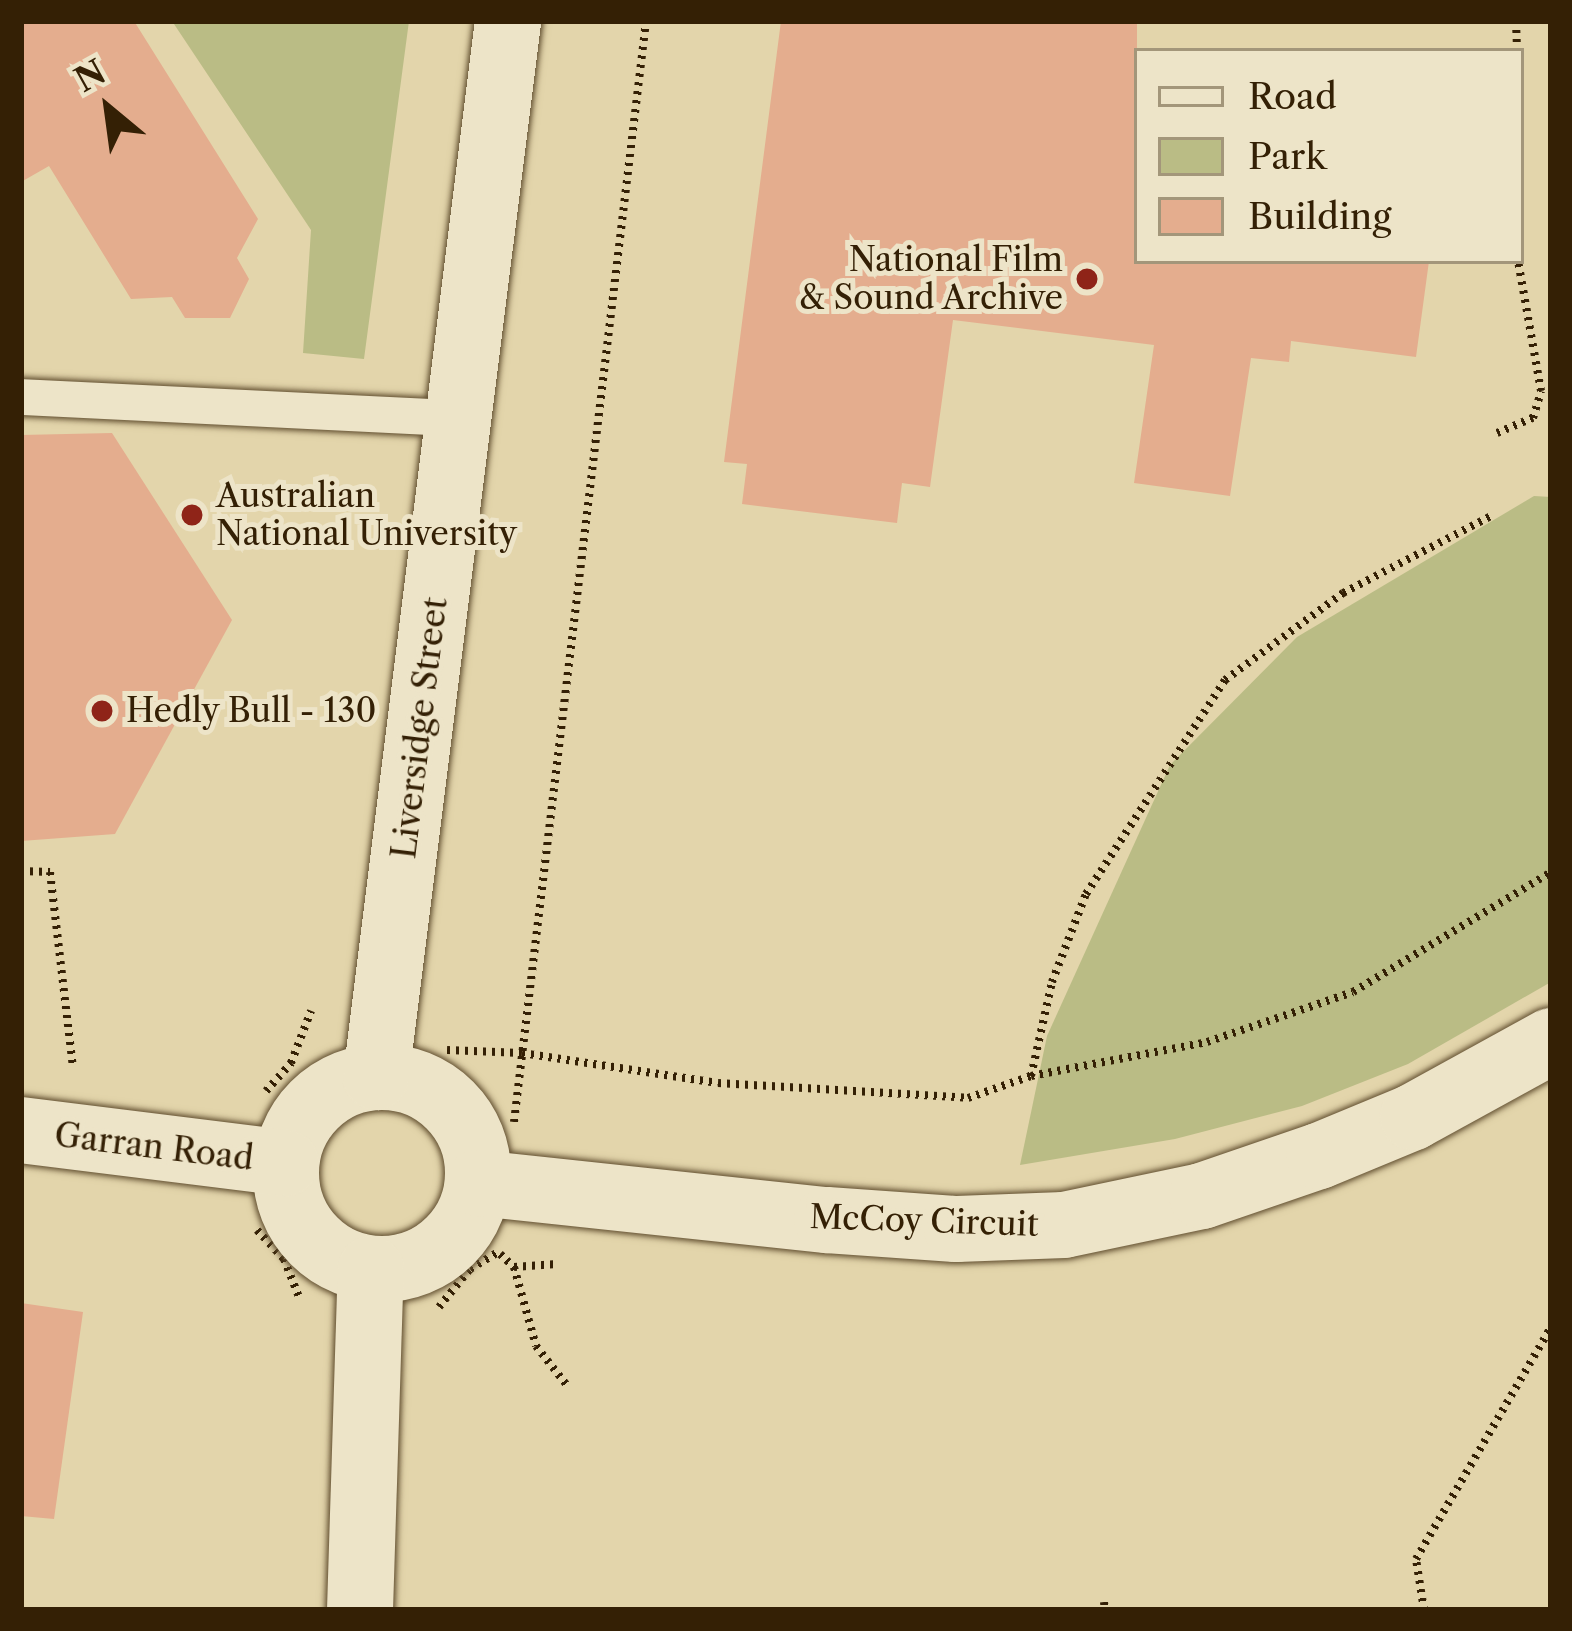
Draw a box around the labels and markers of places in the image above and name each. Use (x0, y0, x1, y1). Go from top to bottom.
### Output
place label: National Film & Sound Archive (797, 240, 1063, 318)
marker: National Film & Sound Archive (1074, 266, 1100, 292)
place label: Australian National University (216, 476, 517, 554)
marker: Australian National University (179, 502, 205, 528)
place label: Hedly Bull - 130 (126, 691, 377, 731)
marker: Hedly Bull - 130 (89, 698, 115, 724)

